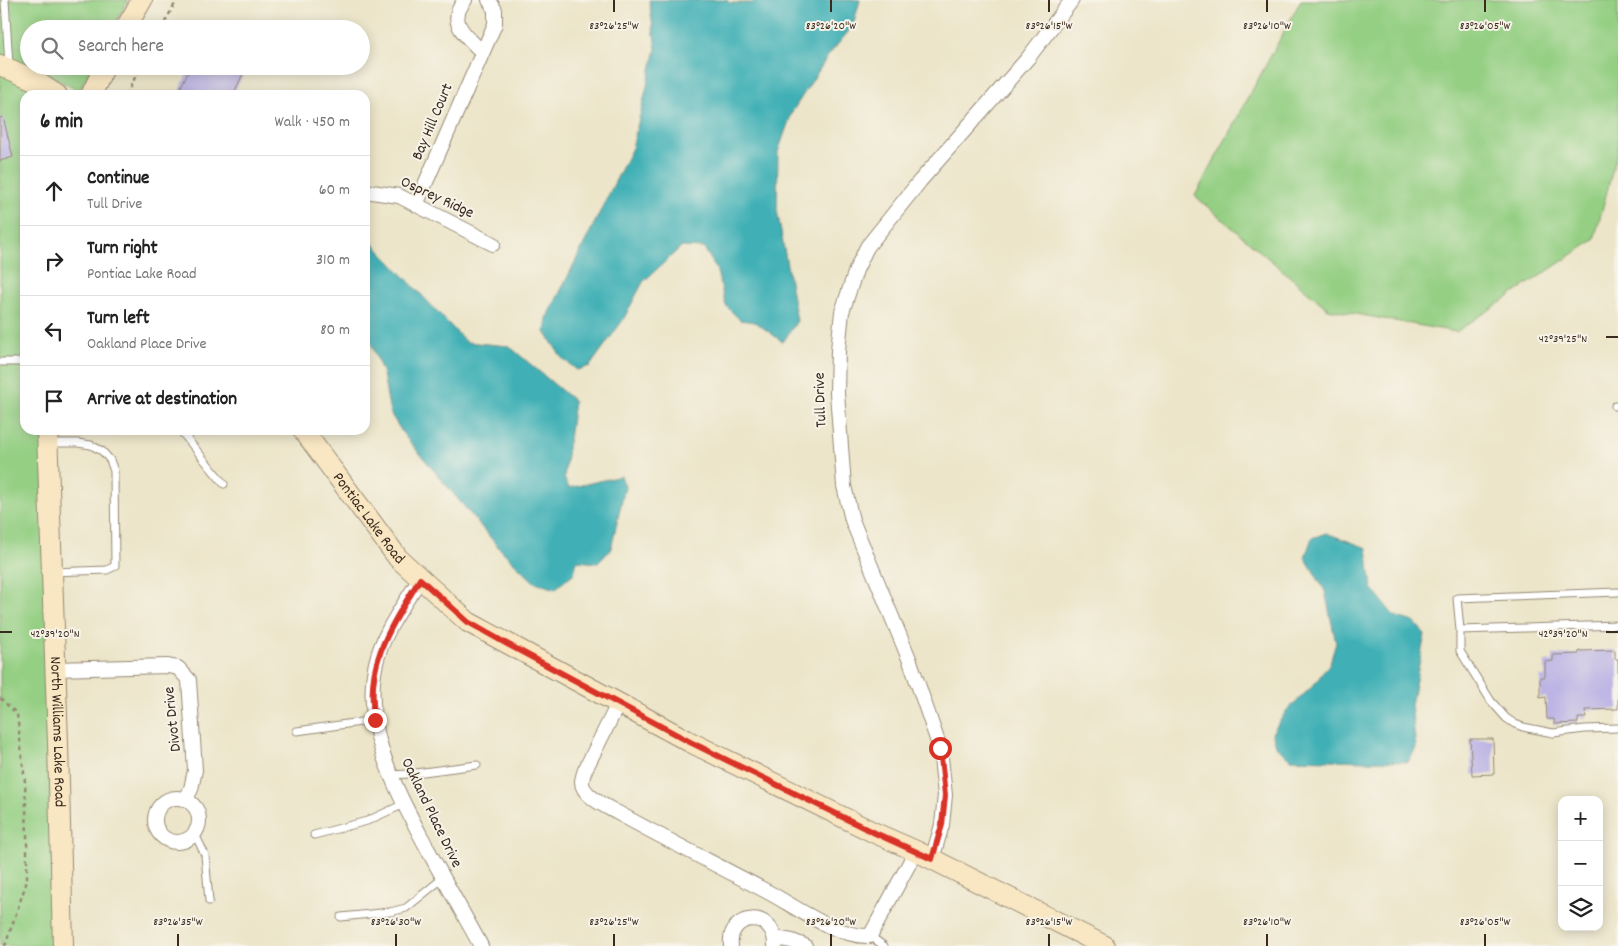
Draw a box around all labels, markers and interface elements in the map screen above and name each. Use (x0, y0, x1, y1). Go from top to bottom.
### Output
text: 83°26'25"W (589, 18, 639, 35)
text: 83°26'20"W (806, 18, 856, 35)
text: 83°26'15"W (1026, 18, 1073, 35)
text: 83°26'10"W (1243, 18, 1291, 35)
text: 83°26'05"W (1460, 18, 1510, 35)
search box (20, 20, 370, 75)
icon: search (38, 34, 66, 62)
text: Search here (78, 34, 164, 61)
street label: Bay Hill Court (407, 80, 460, 164)
text: 6 min (40, 108, 83, 138)
text: Walk · 450 m (275, 111, 350, 134)
text: Continue (87, 166, 149, 193)
street label: Osprey Ridge (396, 171, 478, 225)
icon: ahead (40, 177, 68, 205)
text: 60 m (319, 179, 350, 202)
text: Tull Drive (87, 193, 142, 216)
text: Turn right (87, 236, 158, 263)
icon: right (40, 247, 68, 275)
text: 310 m (316, 249, 350, 272)
text: Pontiac Lake Road (87, 263, 196, 286)
text: Turn left (87, 306, 150, 333)
icon: left (40, 317, 68, 345)
text: 80 m (320, 319, 350, 342)
text: 42°39'25"N (1539, 331, 1587, 348)
text: Oakland Place Drive (87, 333, 207, 356)
street label: Tull Drive (809, 372, 833, 428)
icon: arrive (40, 387, 68, 415)
text: Arrive at destination (87, 387, 237, 414)
street label: Pontiac Lake Road (327, 467, 410, 570)
text: 42°39'20"N (30, 626, 80, 643)
text: 42°39'20"N (1538, 626, 1588, 643)
street label: North Williams Lake Road (43, 656, 71, 807)
street label: Divot Drive (158, 685, 188, 753)
route end (364, 709, 387, 732)
route start (929, 737, 952, 760)
street label: Oakland Place Drive (394, 754, 468, 872)
map controls (1558, 796, 1603, 931)
button: + (1558, 796, 1603, 841)
button: − (1558, 841, 1603, 886)
button: layers (1558, 886, 1603, 931)
text: 83°26'35"W (153, 914, 203, 931)
text: 83°26'30"W (371, 914, 421, 931)
text: 83°26'25"W (589, 914, 639, 931)
text: 83°26'20"W (806, 914, 856, 931)
text: 83°26'15"W (1026, 914, 1073, 931)
text: 83°26'10"W (1243, 914, 1291, 931)
text: 83°26'05"W (1460, 914, 1510, 931)

